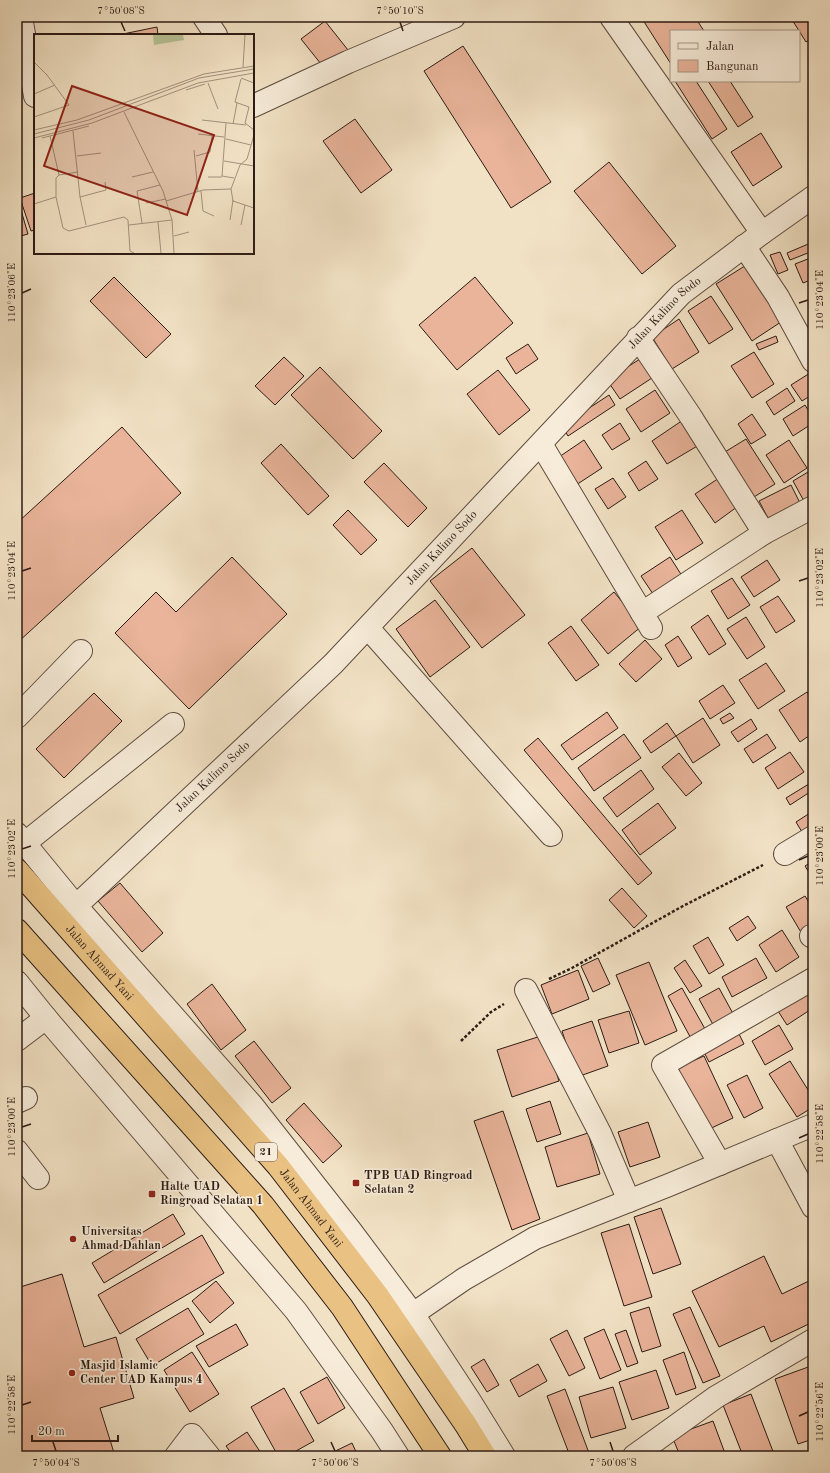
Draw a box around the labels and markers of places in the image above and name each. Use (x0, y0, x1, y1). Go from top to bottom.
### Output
place label: TPB UAD Ringroad Selatan 2 (364, 1170, 473, 1196)
marker: TPB UAD Ringroad Selatan 2 (351, 1178, 361, 1188)
place label: Halte UAD Ringroad Selatan 1 (160, 1181, 263, 1207)
marker: Halte UAD Ringroad Selatan 1 (147, 1189, 157, 1199)
place label: Universitas Ahmad Dahlan (81, 1226, 161, 1252)
marker: Universitas Ahmad Dahlan (68, 1234, 78, 1244)
place label: Masjid Islamic Center UAD Kampus 4 (80, 1360, 203, 1386)
marker: Masjid Islamic Center UAD Kampus 4 (67, 1368, 77, 1378)

